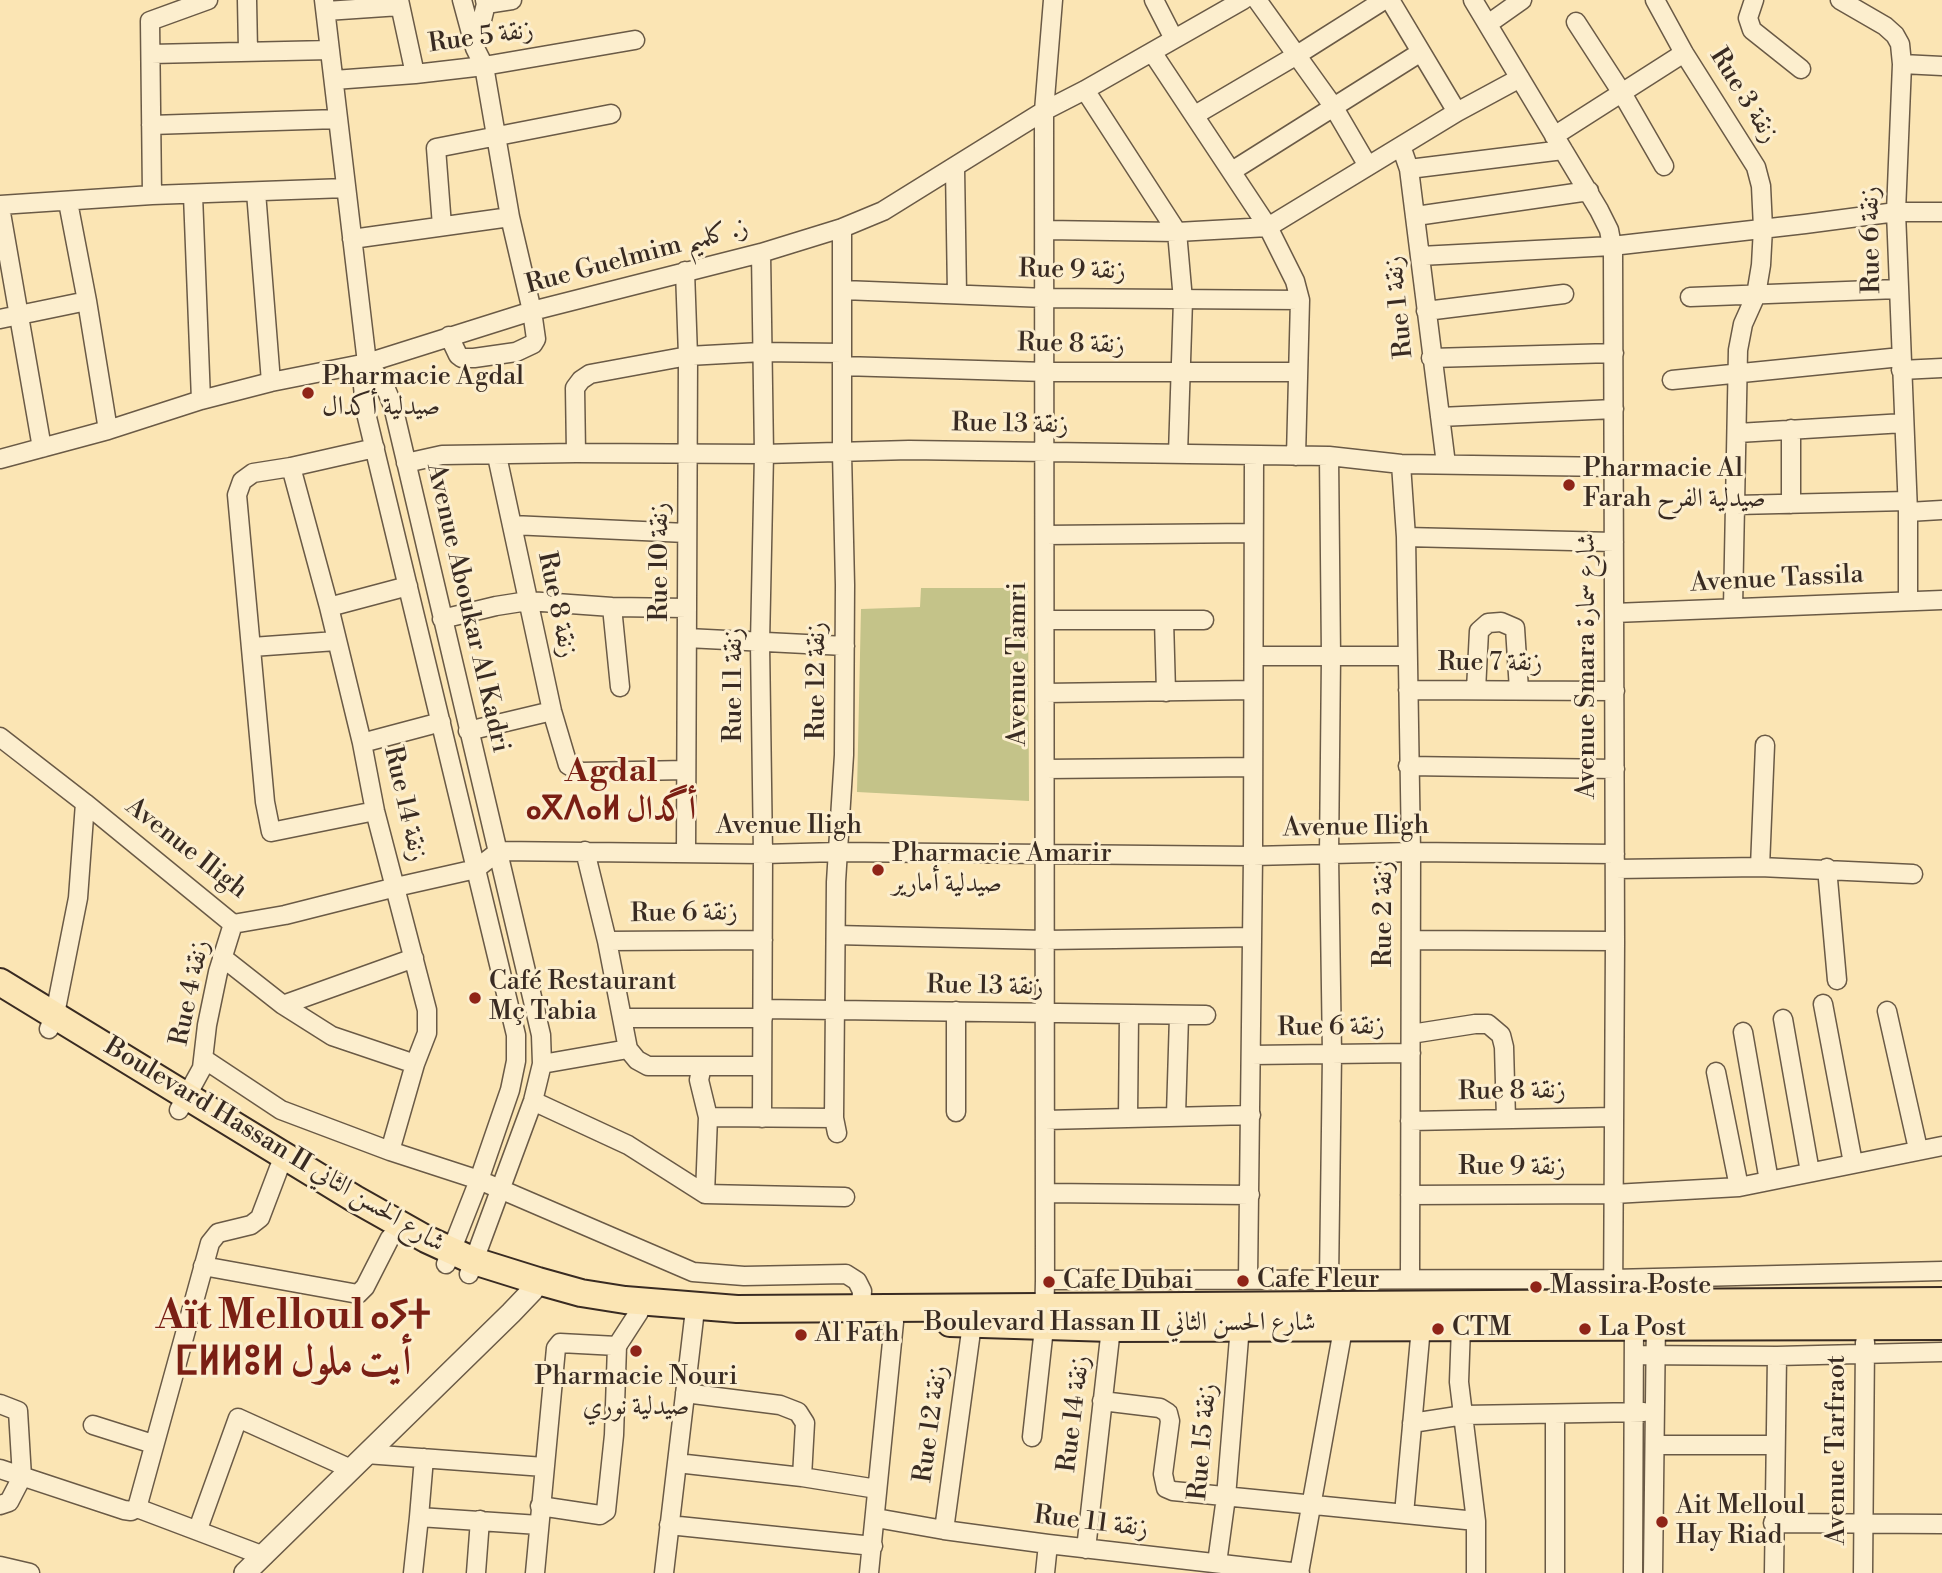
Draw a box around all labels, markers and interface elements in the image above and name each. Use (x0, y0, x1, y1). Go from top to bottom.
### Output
street label: Rue 5 زنقة (426, 15, 536, 61)
street label: Rue 3 زنقة (1702, 43, 1784, 149)
street label: Rue 6 زنقة (1855, 186, 1889, 294)
street label: Rue Guelmim ز. كلميم (522, 212, 752, 302)
street label: Rue 9 زنقة (1018, 254, 1126, 288)
street label: Rue 1 زنقة (1379, 254, 1421, 360)
street label: Rue 8 زنقة (1017, 328, 1125, 362)
place label: Pharmacie Agdal صيدلية أكدال (322, 362, 524, 424)
marker: Pharmacie Agdal صيدلية أكدال (300, 385, 316, 401)
street label: Rue 13 زنقة (951, 408, 1069, 442)
place label: Pharmacie Al Farah صيدلية الفرح (1583, 454, 1766, 516)
street label: Avenue Aboukar Al Kadri (419, 460, 515, 756)
marker: Pharmacie Al Farah صيدلية الفرح (1561, 477, 1577, 493)
street label: Rue 10 زنقة (645, 502, 677, 622)
street label: Avenue Smara شارع سمارة (1572, 533, 1604, 799)
street label: Rue 8 زنقة (530, 549, 582, 661)
street label: Avenue Tassila (1690, 560, 1864, 600)
street label: Avenue Tamri (1003, 582, 1035, 746)
street label: Rue 12 زنقة (802, 622, 834, 740)
street label: Rue 11 زنقة (719, 628, 751, 742)
street label: Rue 7 زنقة (1438, 648, 1542, 680)
street label: Rue 14 زنقة (376, 743, 432, 865)
district label: Agdal ⴰⴳⴷⴰⵍ أگدال (526, 753, 696, 831)
street label: Avenue Iligh (119, 792, 253, 906)
street label: Avenue Iligh (716, 811, 862, 843)
street label: Avenue Iligh (1283, 811, 1429, 845)
place label: Pharmacie Amarir صيدلية أمارير (892, 839, 1112, 900)
street label: Rue 2 زنقة (1369, 861, 1401, 967)
marker: Pharmacie Amarir صيدلية أمارير (870, 862, 886, 878)
street label: Rue 6 زنقة (630, 897, 738, 931)
street label: Rue 4 زنقة (165, 937, 217, 1049)
place label: Café Restaurant Mç Tabia (489, 967, 676, 1028)
street label: Rue 13 زنقة (926, 970, 1044, 1004)
marker: Café Restaurant Mç Tabia (467, 990, 483, 1006)
street label: Rue 6 زنقة (1277, 1011, 1385, 1045)
street label: Boulevard Hassan II شارع الحسن الثاني (98, 1032, 450, 1260)
street label: Rue 8 زنقة (1458, 1075, 1566, 1109)
street label: Rue 9 زنقة (1458, 1152, 1566, 1184)
place label: Cafe Fleur (1257, 1265, 1379, 1297)
place label: Cafe Dubai (1063, 1266, 1193, 1298)
place label: Massira Poste (1550, 1271, 1711, 1303)
marker: Cafe Fleur (1235, 1273, 1251, 1289)
marker: Cafe Dubai (1041, 1274, 1057, 1290)
marker: Massira Poste (1528, 1279, 1544, 1295)
district label: Aït Melloul ⴰⵢⵜ ⵎⵍⵍⵓⵍ أيت ملول (156, 1294, 430, 1388)
street label: Boulevard Hassan II شارع الحسن الثاني (924, 1308, 1316, 1340)
place label: CTM (1452, 1313, 1511, 1345)
place label: La Post (1599, 1313, 1686, 1345)
place label: Al Fath (815, 1319, 899, 1351)
marker: CTM (1430, 1321, 1446, 1337)
marker: La Post (1577, 1321, 1593, 1337)
marker: Al Fath (793, 1327, 809, 1343)
marker: Pharmacie Nouri صيدلية نوري (628, 1343, 644, 1359)
street label: Rue 14 زنقة (1052, 1354, 1098, 1474)
street label: Avenue Tarfraot (1822, 1355, 1854, 1545)
place label: Pharmacie Nouri صيدلية نوري (534, 1362, 738, 1424)
street label: Rue 12 زنقة (908, 1363, 956, 1485)
street label: Rue 15 زنقة (1183, 1382, 1225, 1502)
place label: Ait Melloul Hay Riad (1676, 1491, 1805, 1552)
street label: Rue 11 زنقة (1032, 1501, 1150, 1545)
marker: Ait Melloul Hay Riad (1654, 1514, 1670, 1530)

